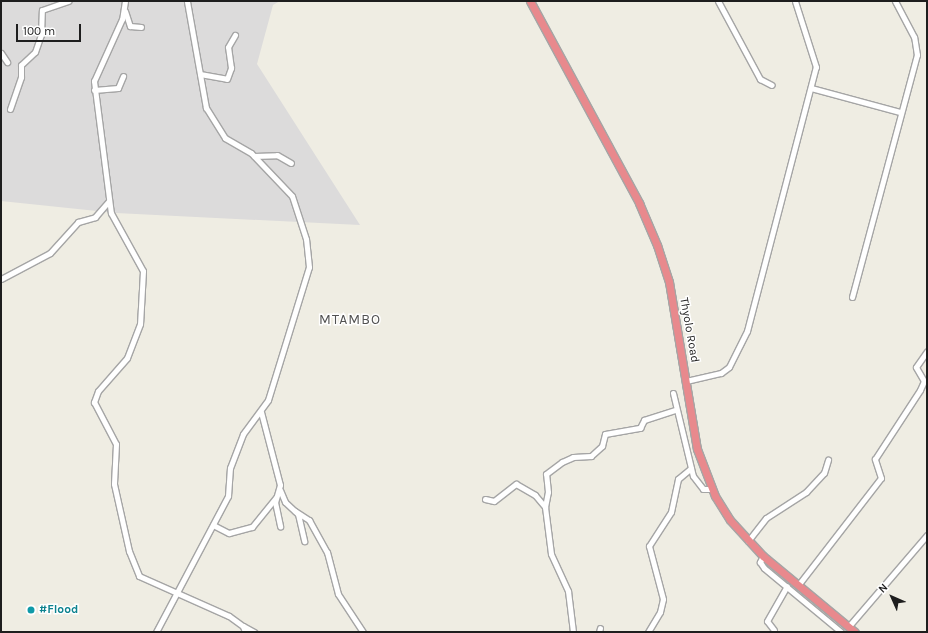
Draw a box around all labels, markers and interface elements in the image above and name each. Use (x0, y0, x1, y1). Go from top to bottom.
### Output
scale bar (18, 16, 83, 42)
text: 100 m (23, 24, 55, 38)
street label: Thyolo Road (676, 296, 702, 364)
district label: MTAMBO (319, 312, 381, 328)
north arrow (872, 577, 912, 617)
text: N (876, 581, 891, 596)
place label: #Flood (39, 603, 78, 617)
marker: #Flood (26, 605, 36, 615)

